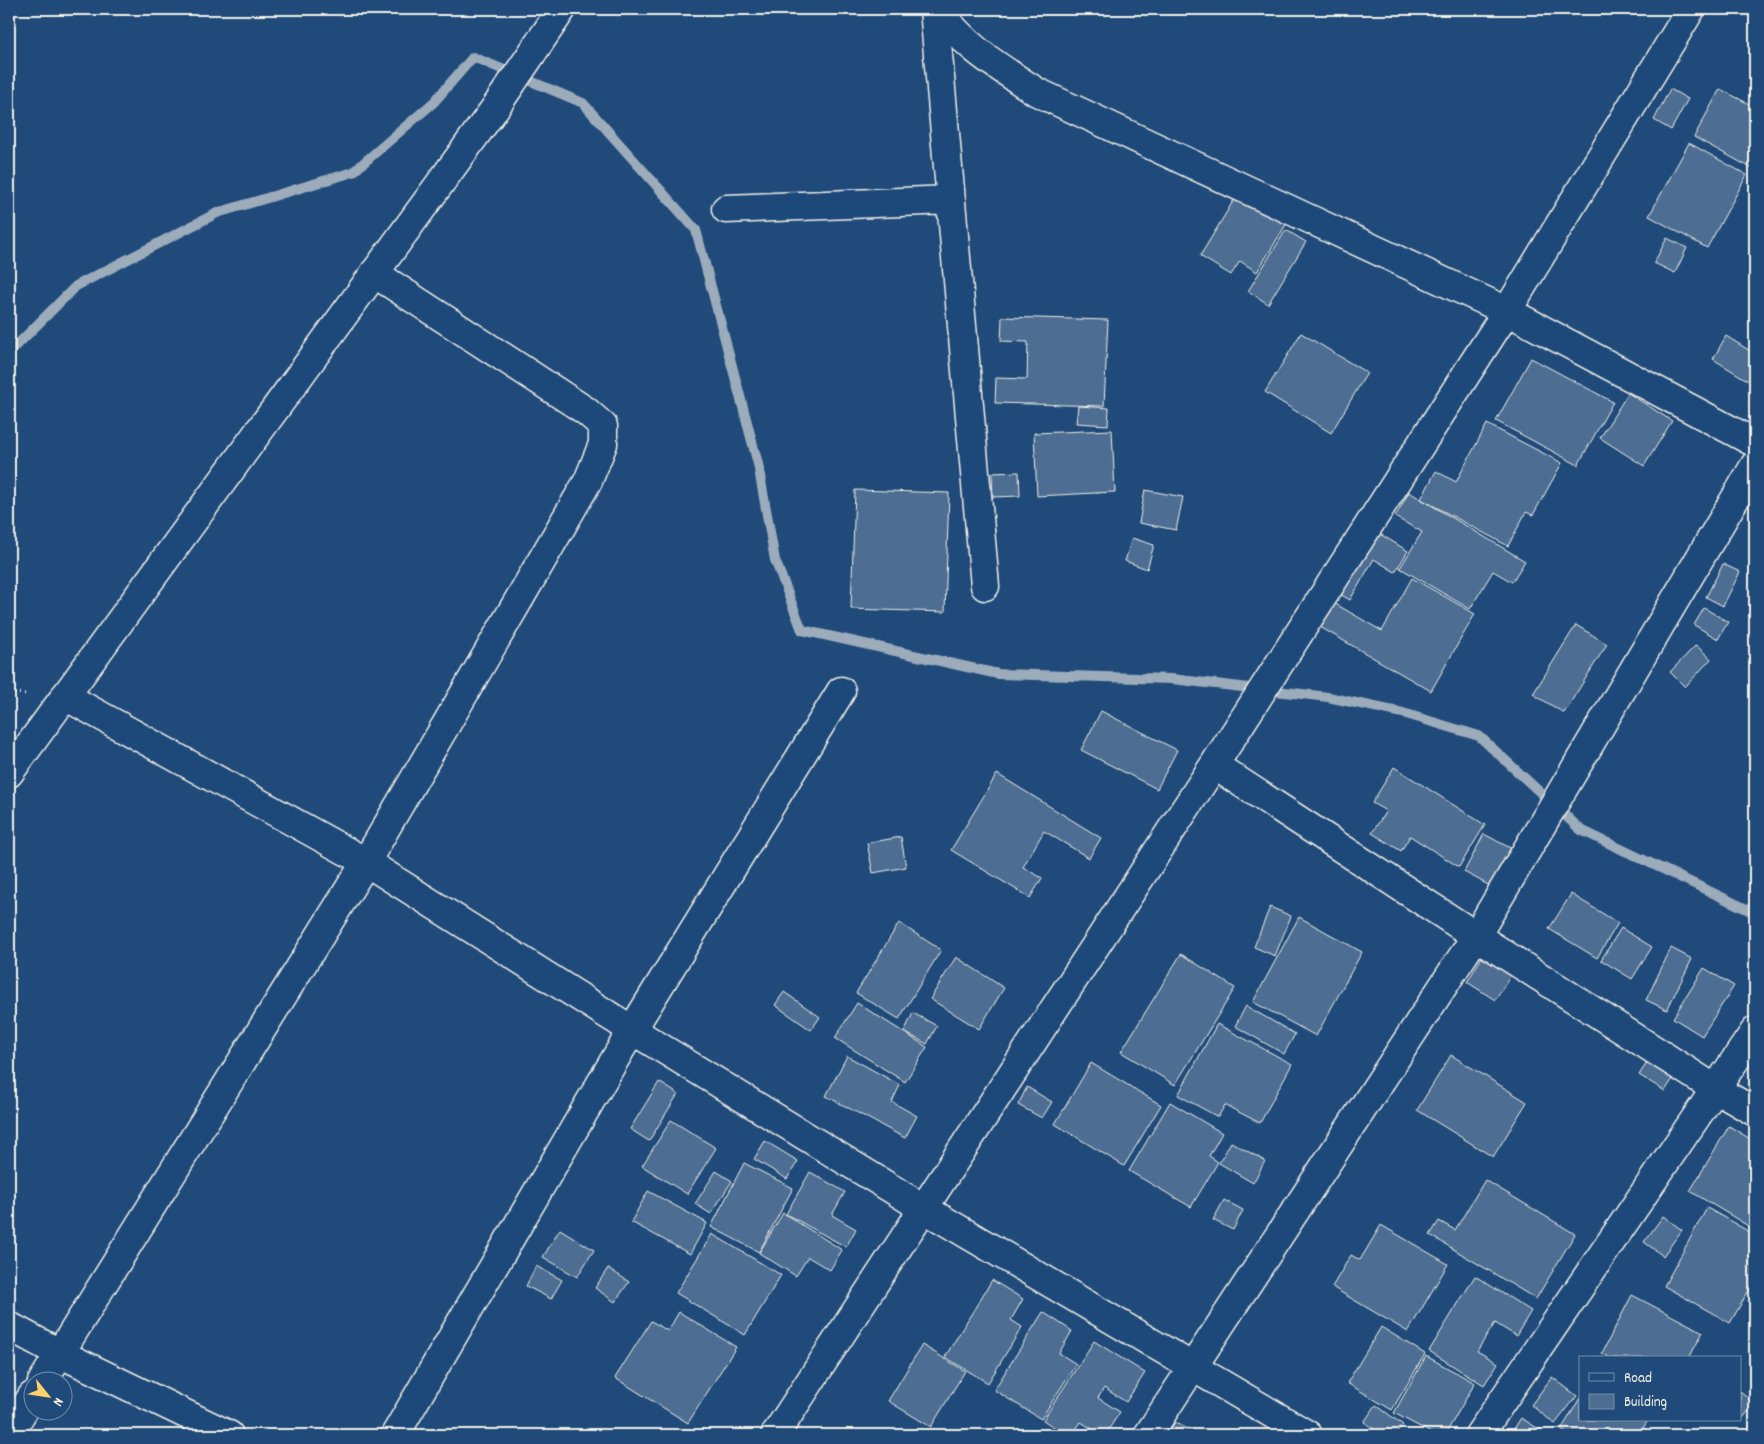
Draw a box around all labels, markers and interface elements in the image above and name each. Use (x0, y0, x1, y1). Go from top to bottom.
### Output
legend (1579, 1356, 1742, 1422)
text: Road (1624, 1368, 1652, 1390)
north arrow (22, 1372, 72, 1422)
text: Building (1624, 1392, 1667, 1414)
text: N (47, 1394, 68, 1410)

